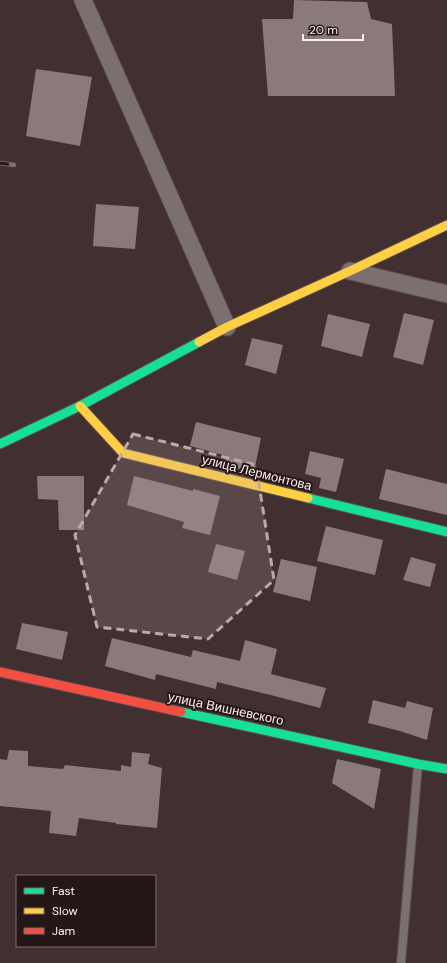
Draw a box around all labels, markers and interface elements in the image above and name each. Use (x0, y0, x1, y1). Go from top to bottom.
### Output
scale bar (303, 16, 363, 42)
text: 20 m (309, 22, 338, 38)
street label: улица Лермонтова (200, 451, 314, 495)
street label: улица Вишневского (166, 688, 285, 729)
legend (16, 875, 156, 947)
text: Fast (52, 883, 75, 899)
text: Slow (52, 903, 78, 919)
text: Jam (52, 923, 75, 939)

